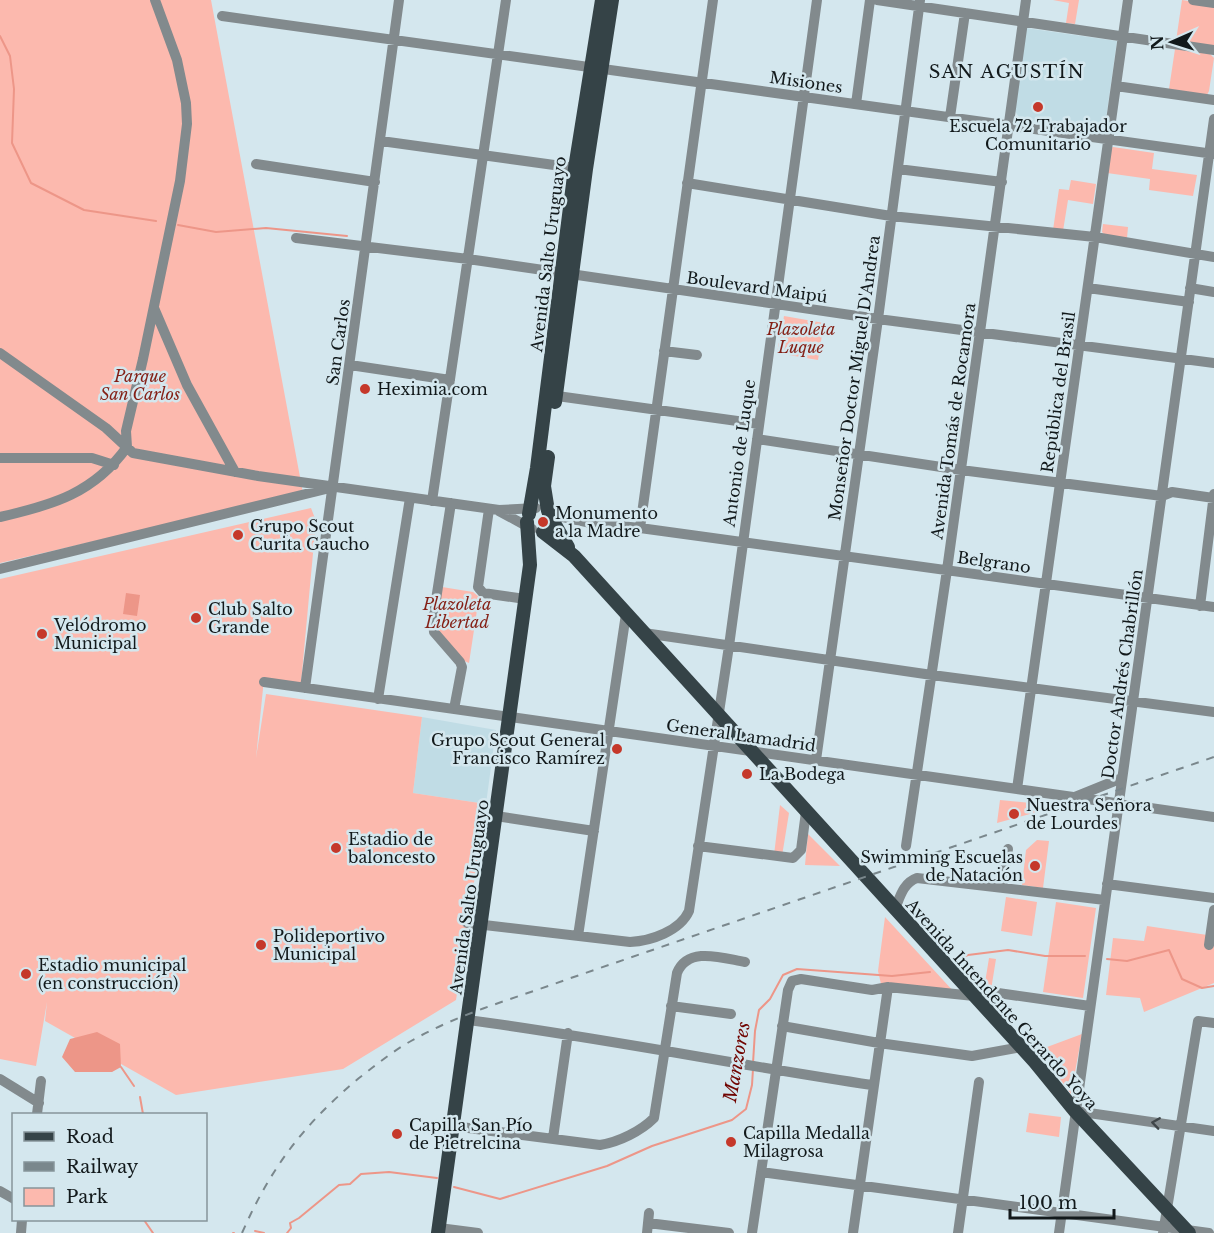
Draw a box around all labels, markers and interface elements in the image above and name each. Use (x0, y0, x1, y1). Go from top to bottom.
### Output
north arrow (1142, 12, 1202, 72)
text: N (1147, 35, 1167, 51)
district label: SAN AGUSTÍN (929, 60, 1085, 83)
street label: Misiones (768, 67, 844, 97)
marker: Escuela 72 Trabajador Comunitario (1031, 100, 1045, 114)
place label: Escuela 72 Trabajador Comunitario (949, 116, 1127, 154)
street label: Avenida Salto Uruguayo (526, 155, 570, 354)
street label: Monseñor Doctor Miguel D'Andrea (824, 234, 884, 522)
street label: Boulevard Maipú (685, 267, 829, 307)
street label: San Carlos (322, 298, 354, 386)
street label: Avenida Tomás de Rocamora (926, 301, 980, 541)
street label: República del Brasil (1037, 310, 1079, 474)
park label: Plazoleta Luque (766, 319, 835, 357)
park label: Parque San Carlos (100, 366, 180, 404)
street label: Antonio de Luque (719, 378, 759, 529)
place label: Heximia.com (377, 379, 488, 399)
marker: Heximia.com (358, 382, 372, 396)
place label: Monumento a la Madre (555, 503, 658, 541)
marker: Monumento a la Madre (536, 515, 550, 529)
place label: Grupo Scout Curita Gaucho (250, 516, 370, 554)
marker: Grupo Scout Curita Gaucho (231, 528, 245, 542)
street label: Belgrano (956, 547, 1032, 577)
street label: Doctor Andrés Chabrillón (1097, 568, 1147, 780)
park label: Plazoleta Libertad (422, 594, 491, 632)
place label: Club Salto Grande (208, 599, 293, 637)
marker: Club Salto Grande (189, 611, 203, 625)
place label: Velódromo Municipal (53, 615, 146, 653)
marker: Velódromo Municipal (35, 627, 49, 641)
street label: General Lamadrid (665, 715, 817, 755)
place label: Grupo Scout General Francisco Ramírez (431, 730, 605, 768)
marker: Grupo Scout General Francisco Ramírez (610, 742, 624, 756)
place label: La Bodega (759, 764, 845, 784)
marker: La Bodega (740, 767, 754, 781)
place label: Nuestra Señora de Lourdes (1026, 795, 1152, 833)
street label: Avenida Salto Uruguayo (445, 798, 493, 997)
marker: Nuestra Señora de Lourdes (1007, 807, 1021, 821)
place label: Estadio de baloncesto (347, 829, 436, 867)
marker: Estadio de baloncesto (329, 841, 343, 855)
place label: Swimming Escuelas de Natación (860, 847, 1023, 885)
marker: Swimming Escuelas de Natación (1028, 859, 1042, 873)
street label: Avenida Intendente Gerardo Yoya (901, 894, 1102, 1114)
place label: Polideportivo Municipal (273, 926, 385, 964)
marker: Polideportivo Municipal (254, 938, 268, 952)
place label: Estadio municipal (en construcción) (38, 955, 186, 993)
marker: Estadio municipal (en construcción) (19, 967, 33, 981)
water label: Manzores (719, 1020, 755, 1105)
legend (12, 1113, 207, 1221)
place label: Capilla San Pío de Pietrelcina (409, 1115, 532, 1153)
one-way arrow (1151, 1117, 1161, 1129)
place label: Capilla Medalla Milagrosa (743, 1123, 870, 1161)
text: Road (66, 1126, 114, 1148)
marker: Capilla San Pío de Pietrelcina (390, 1127, 404, 1141)
marker: Capilla Medalla Milagrosa (724, 1135, 738, 1149)
text: Railway (66, 1156, 139, 1178)
scale bar (1010, 1182, 1114, 1220)
text: Park (66, 1186, 108, 1208)
text: 100 m (1019, 1192, 1077, 1214)

